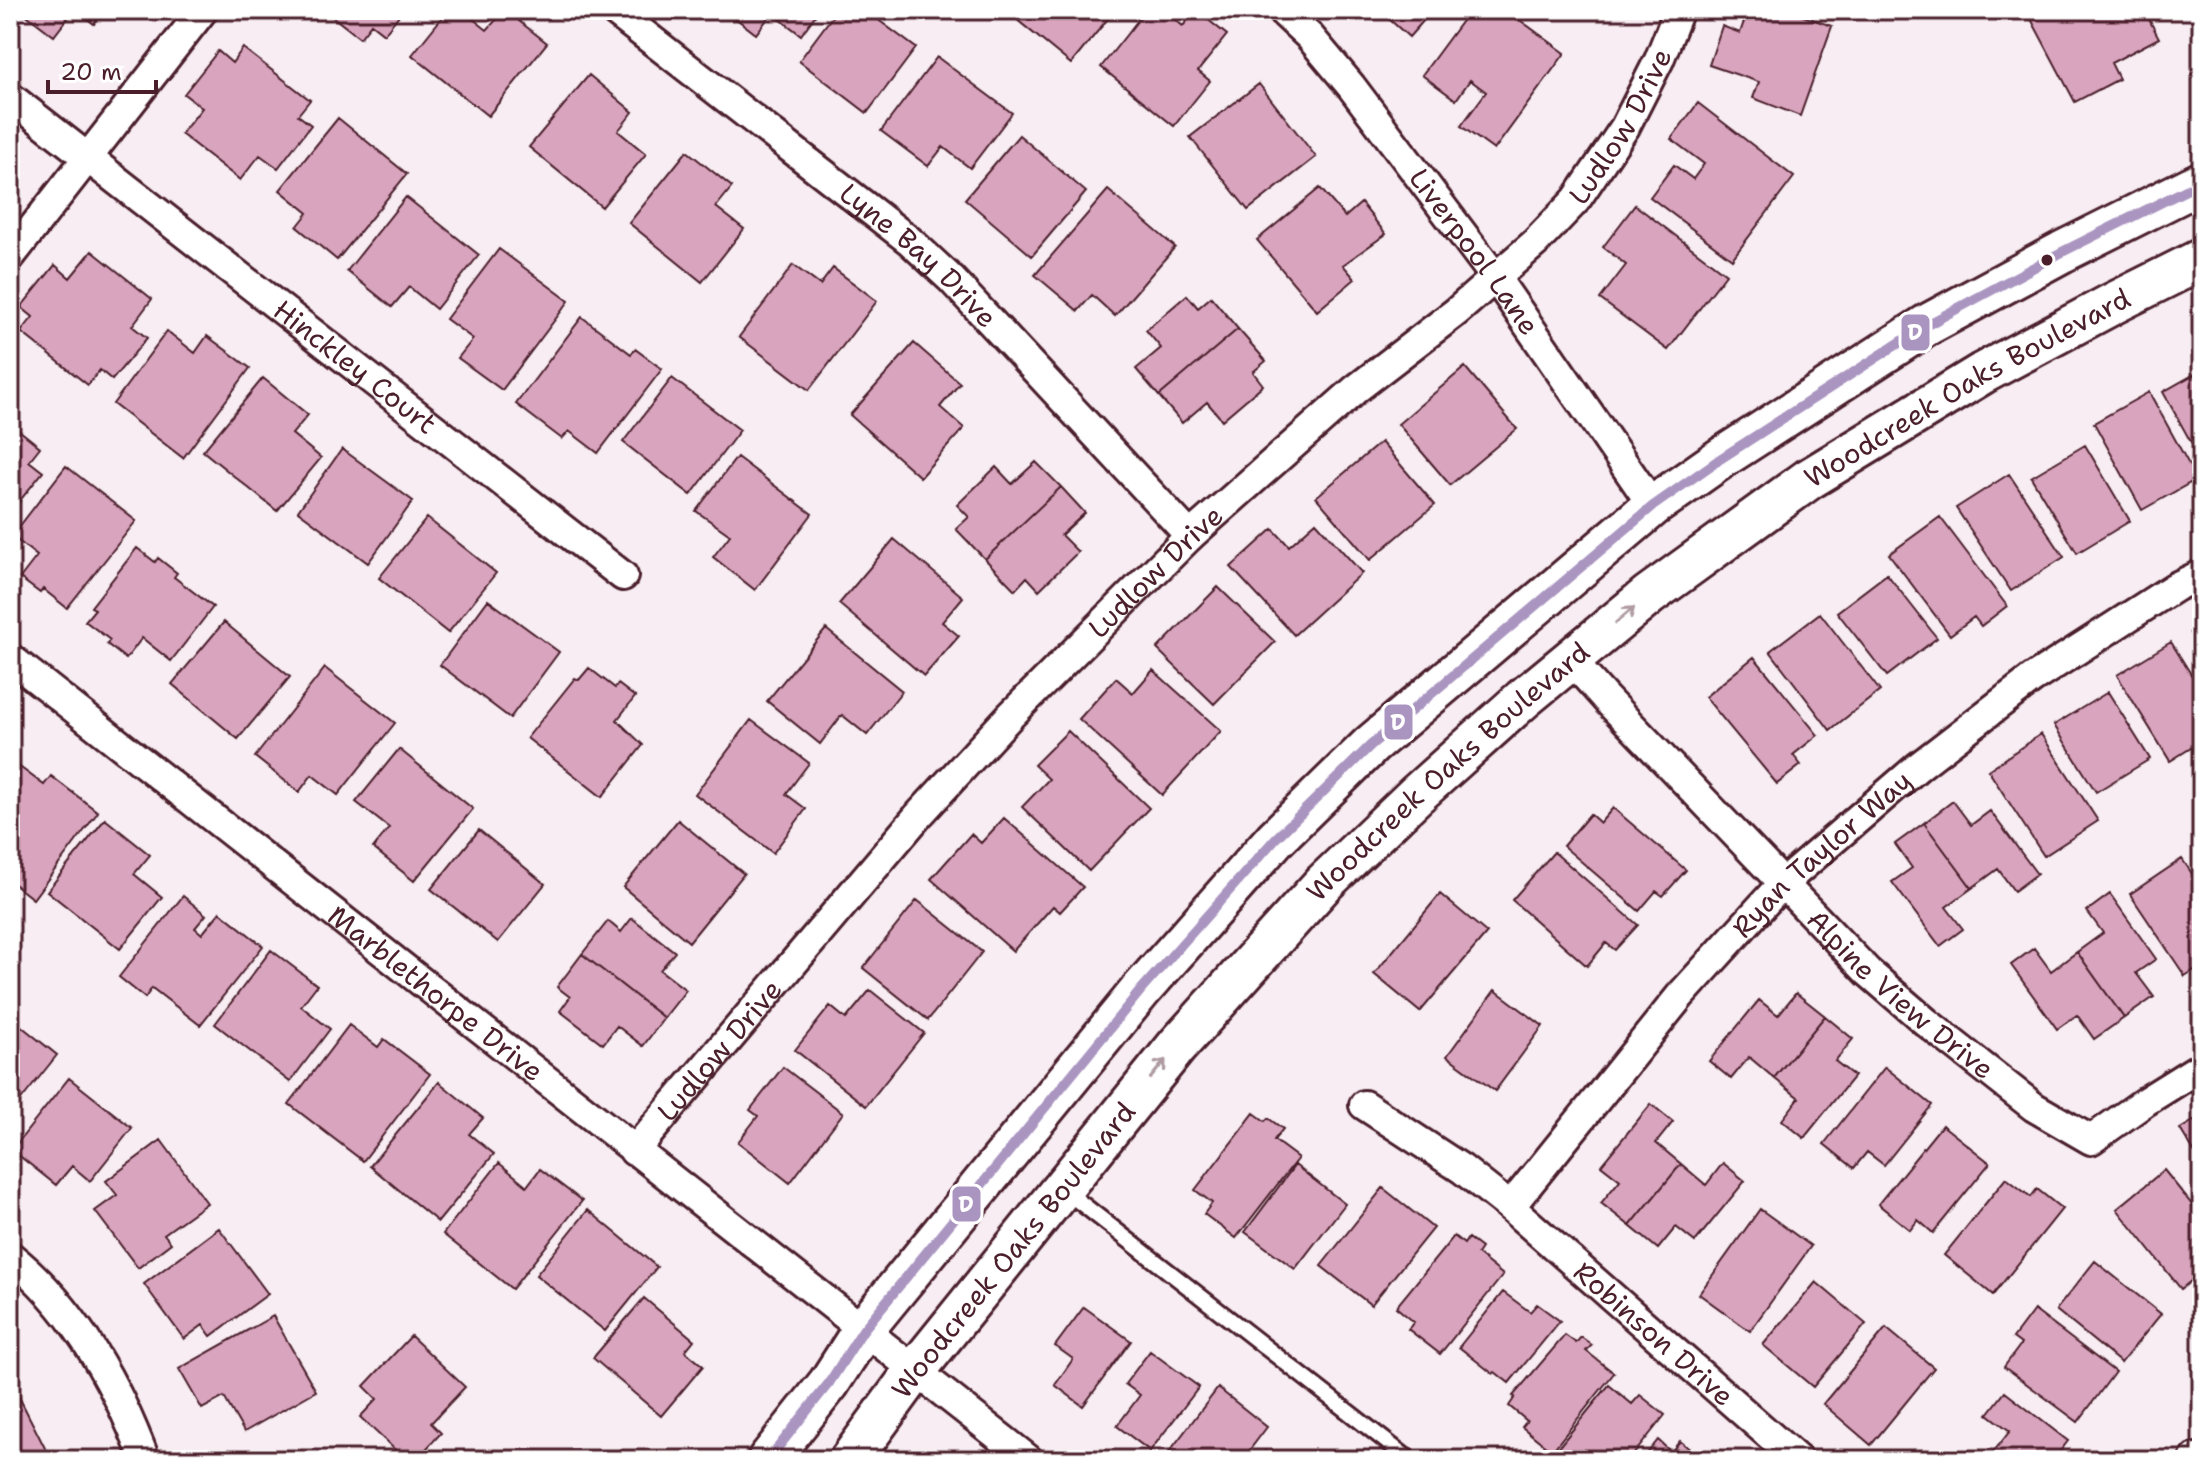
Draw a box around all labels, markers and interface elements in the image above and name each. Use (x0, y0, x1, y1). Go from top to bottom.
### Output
street label: Ludlow Drive (1559, 43, 1681, 212)
scale bar (48, 44, 156, 94)
text: 20 m (60, 56, 122, 88)
street label: Liverpool Lane (1401, 160, 1548, 342)
street label: Lyne Bay Drive (832, 174, 1006, 336)
unlabelled marker (2039, 252, 2055, 268)
street label: Woodcreek Oaks Boulevard (1797, 279, 2137, 497)
street label: Hinckley Court (266, 291, 445, 442)
line badge: D (1900, 313, 1931, 352)
text: D (1907, 318, 1923, 347)
street label: Ludlow Drive (1080, 497, 1231, 646)
one-way arrow (1614, 606, 1634, 624)
street label: Woodcreek Oaks Boulevard (1298, 633, 1598, 909)
line badge: D (1383, 703, 1414, 741)
text: D (1390, 708, 1406, 737)
street label: Ryan Taylor Way (1723, 762, 1920, 946)
street label: Marblethorpe Drive (320, 896, 552, 1090)
street label: Alpine View Drive (1799, 901, 2002, 1088)
street label: Ludlow Drive (648, 971, 790, 1129)
one-way arrow (1150, 1059, 1167, 1080)
street label: Woodcreek Oaks Boulevard (882, 1094, 1144, 1406)
line badge: D (951, 1185, 982, 1223)
text: D (958, 1190, 974, 1219)
street label: Robinson Drive (1566, 1253, 1742, 1414)

